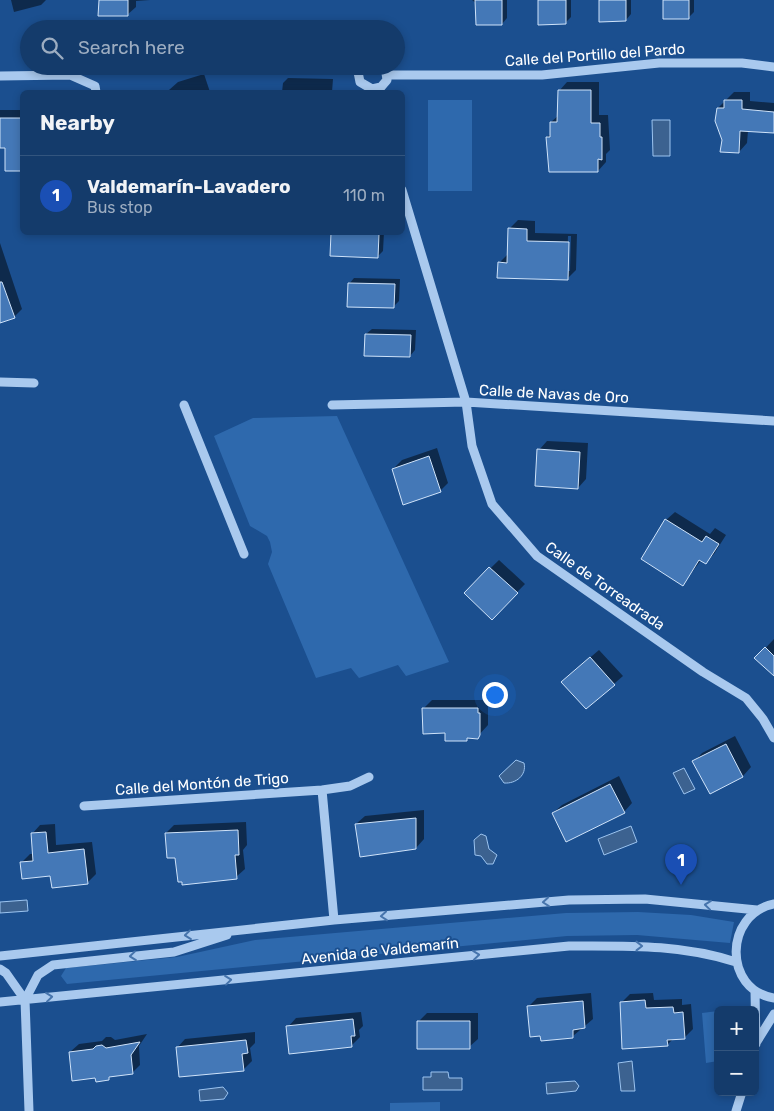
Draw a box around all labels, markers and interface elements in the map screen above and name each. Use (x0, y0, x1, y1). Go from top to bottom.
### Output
search box (20, 20, 405, 75)
icon: search (38, 34, 66, 62)
text: Search here (78, 36, 185, 59)
street label: Calle del Portillo del Pardo (504, 40, 686, 70)
text: Nearby (40, 110, 115, 135)
text: Valdemarín-Lavadero (87, 175, 291, 198)
text: 1 (52, 186, 60, 205)
text: 110 m (343, 186, 385, 205)
text: Bus stop (87, 198, 153, 217)
street label: Calle de Navas de Oro (479, 381, 629, 407)
street label: Calle de Torreadrada (542, 538, 668, 634)
your location (482, 682, 508, 708)
street label: Calle del Montón de Trigo (115, 769, 289, 799)
pin: 1 (665, 844, 697, 885)
one-way arrow (542, 896, 550, 907)
one-way arrow (704, 900, 712, 911)
one-way arrow (380, 910, 388, 921)
one-way arrow (183, 930, 191, 941)
street label: Avenida de Valdemarín (300, 934, 460, 968)
one-way arrow (635, 940, 643, 951)
one-way arrow (128, 950, 136, 961)
one-way arrow (473, 950, 481, 961)
one-way arrow (224, 975, 232, 986)
one-way arrow (45, 992, 53, 1003)
map controls (714, 1006, 759, 1096)
button: + (714, 1006, 759, 1051)
button: − (714, 1051, 759, 1096)

